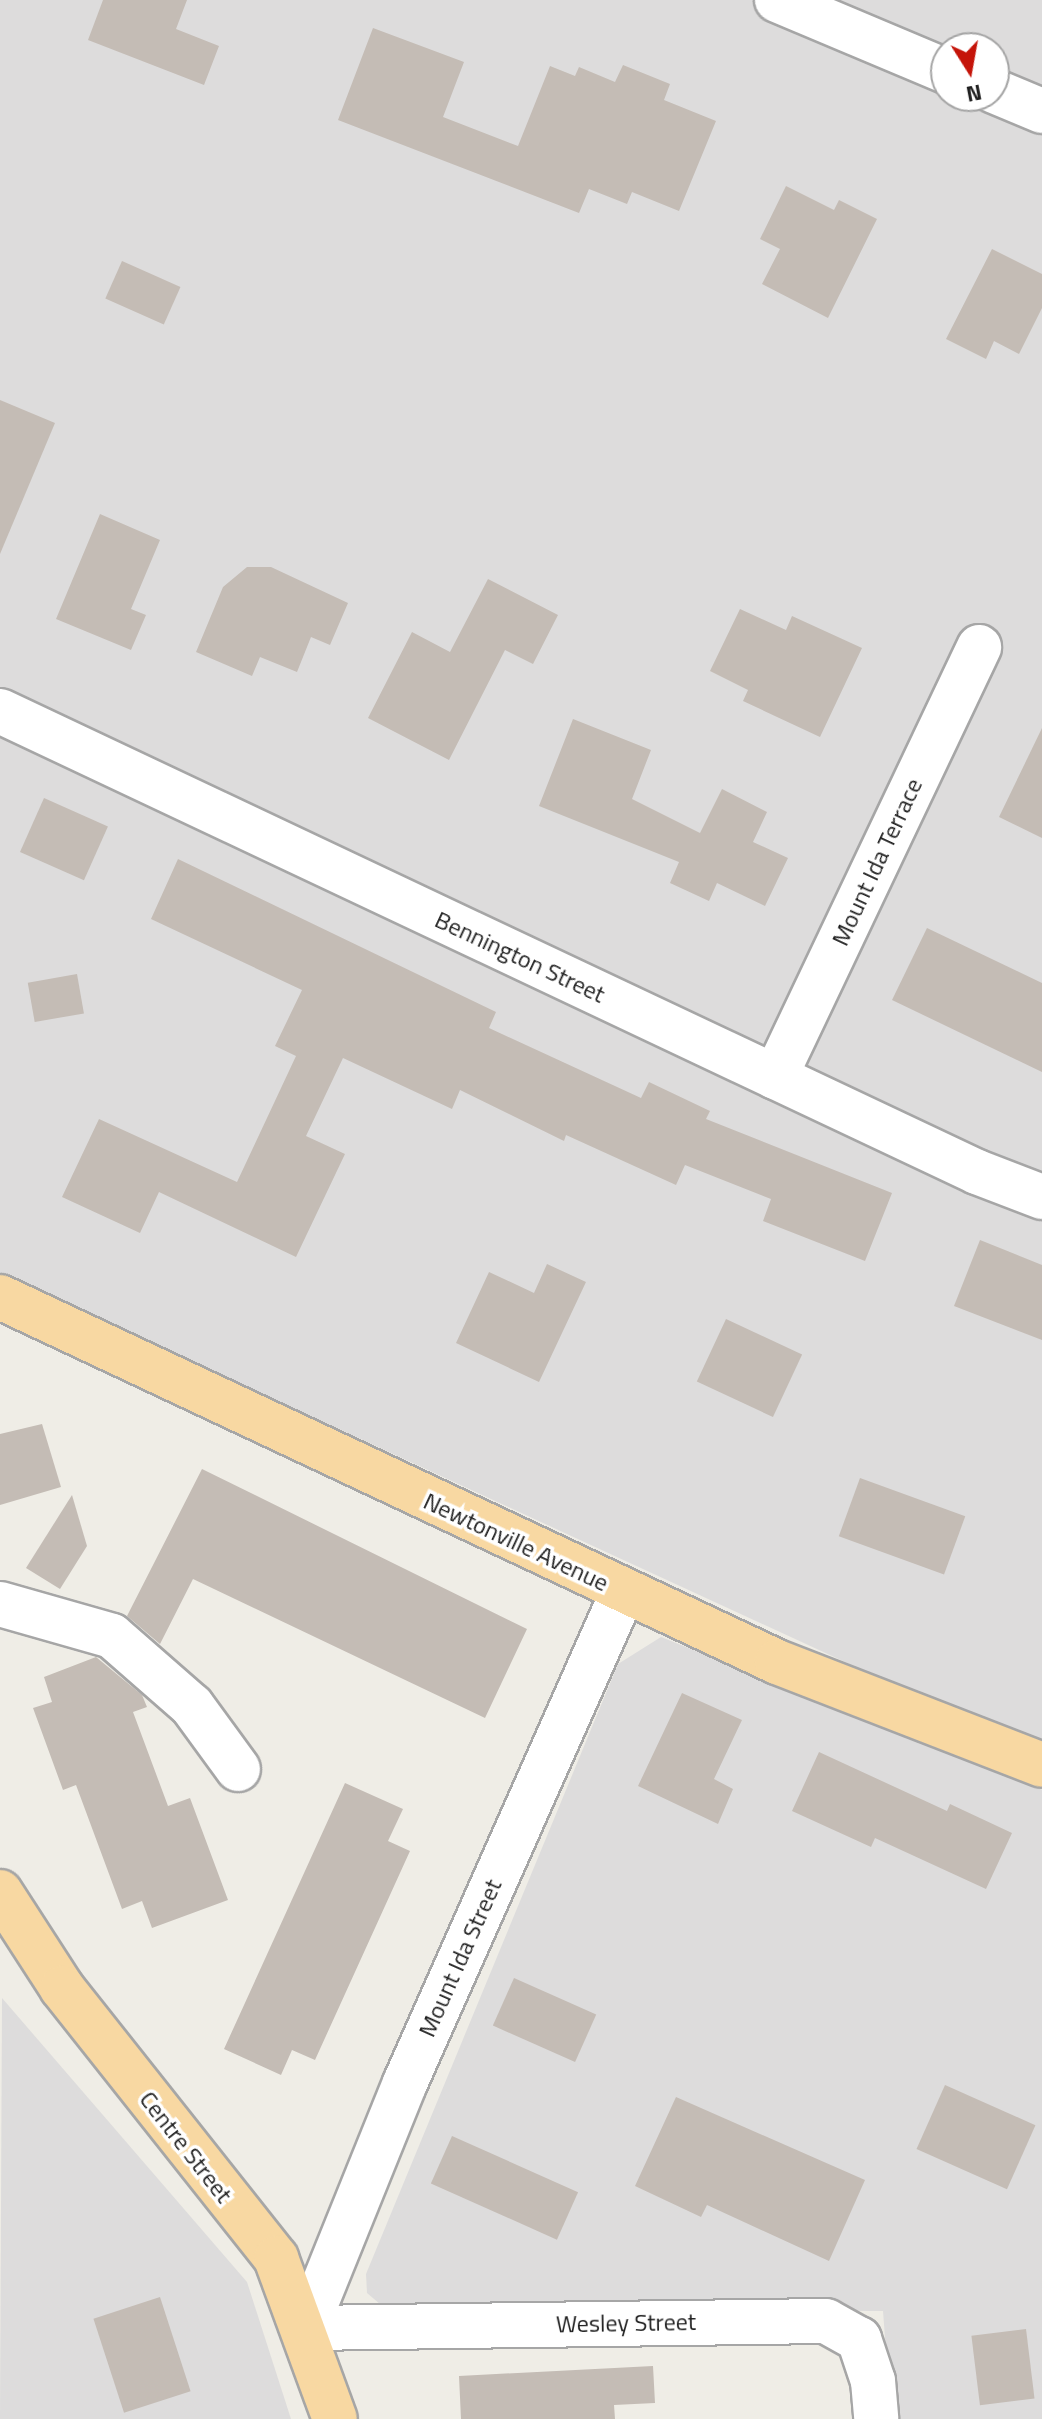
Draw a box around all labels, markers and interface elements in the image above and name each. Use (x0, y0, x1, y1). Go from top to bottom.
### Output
north arrow (930, 32, 1010, 112)
text: N (963, 75, 985, 112)
street label: Mount Ida Terrace (826, 774, 928, 950)
street label: Bennington Street (430, 905, 610, 1009)
street label: Newtonville Avenue (419, 1487, 613, 1597)
street label: Mount Ida Street (412, 1875, 508, 2041)
street label: Centre Street (134, 2086, 238, 2208)
street label: Wesley Street (556, 2307, 696, 2339)

